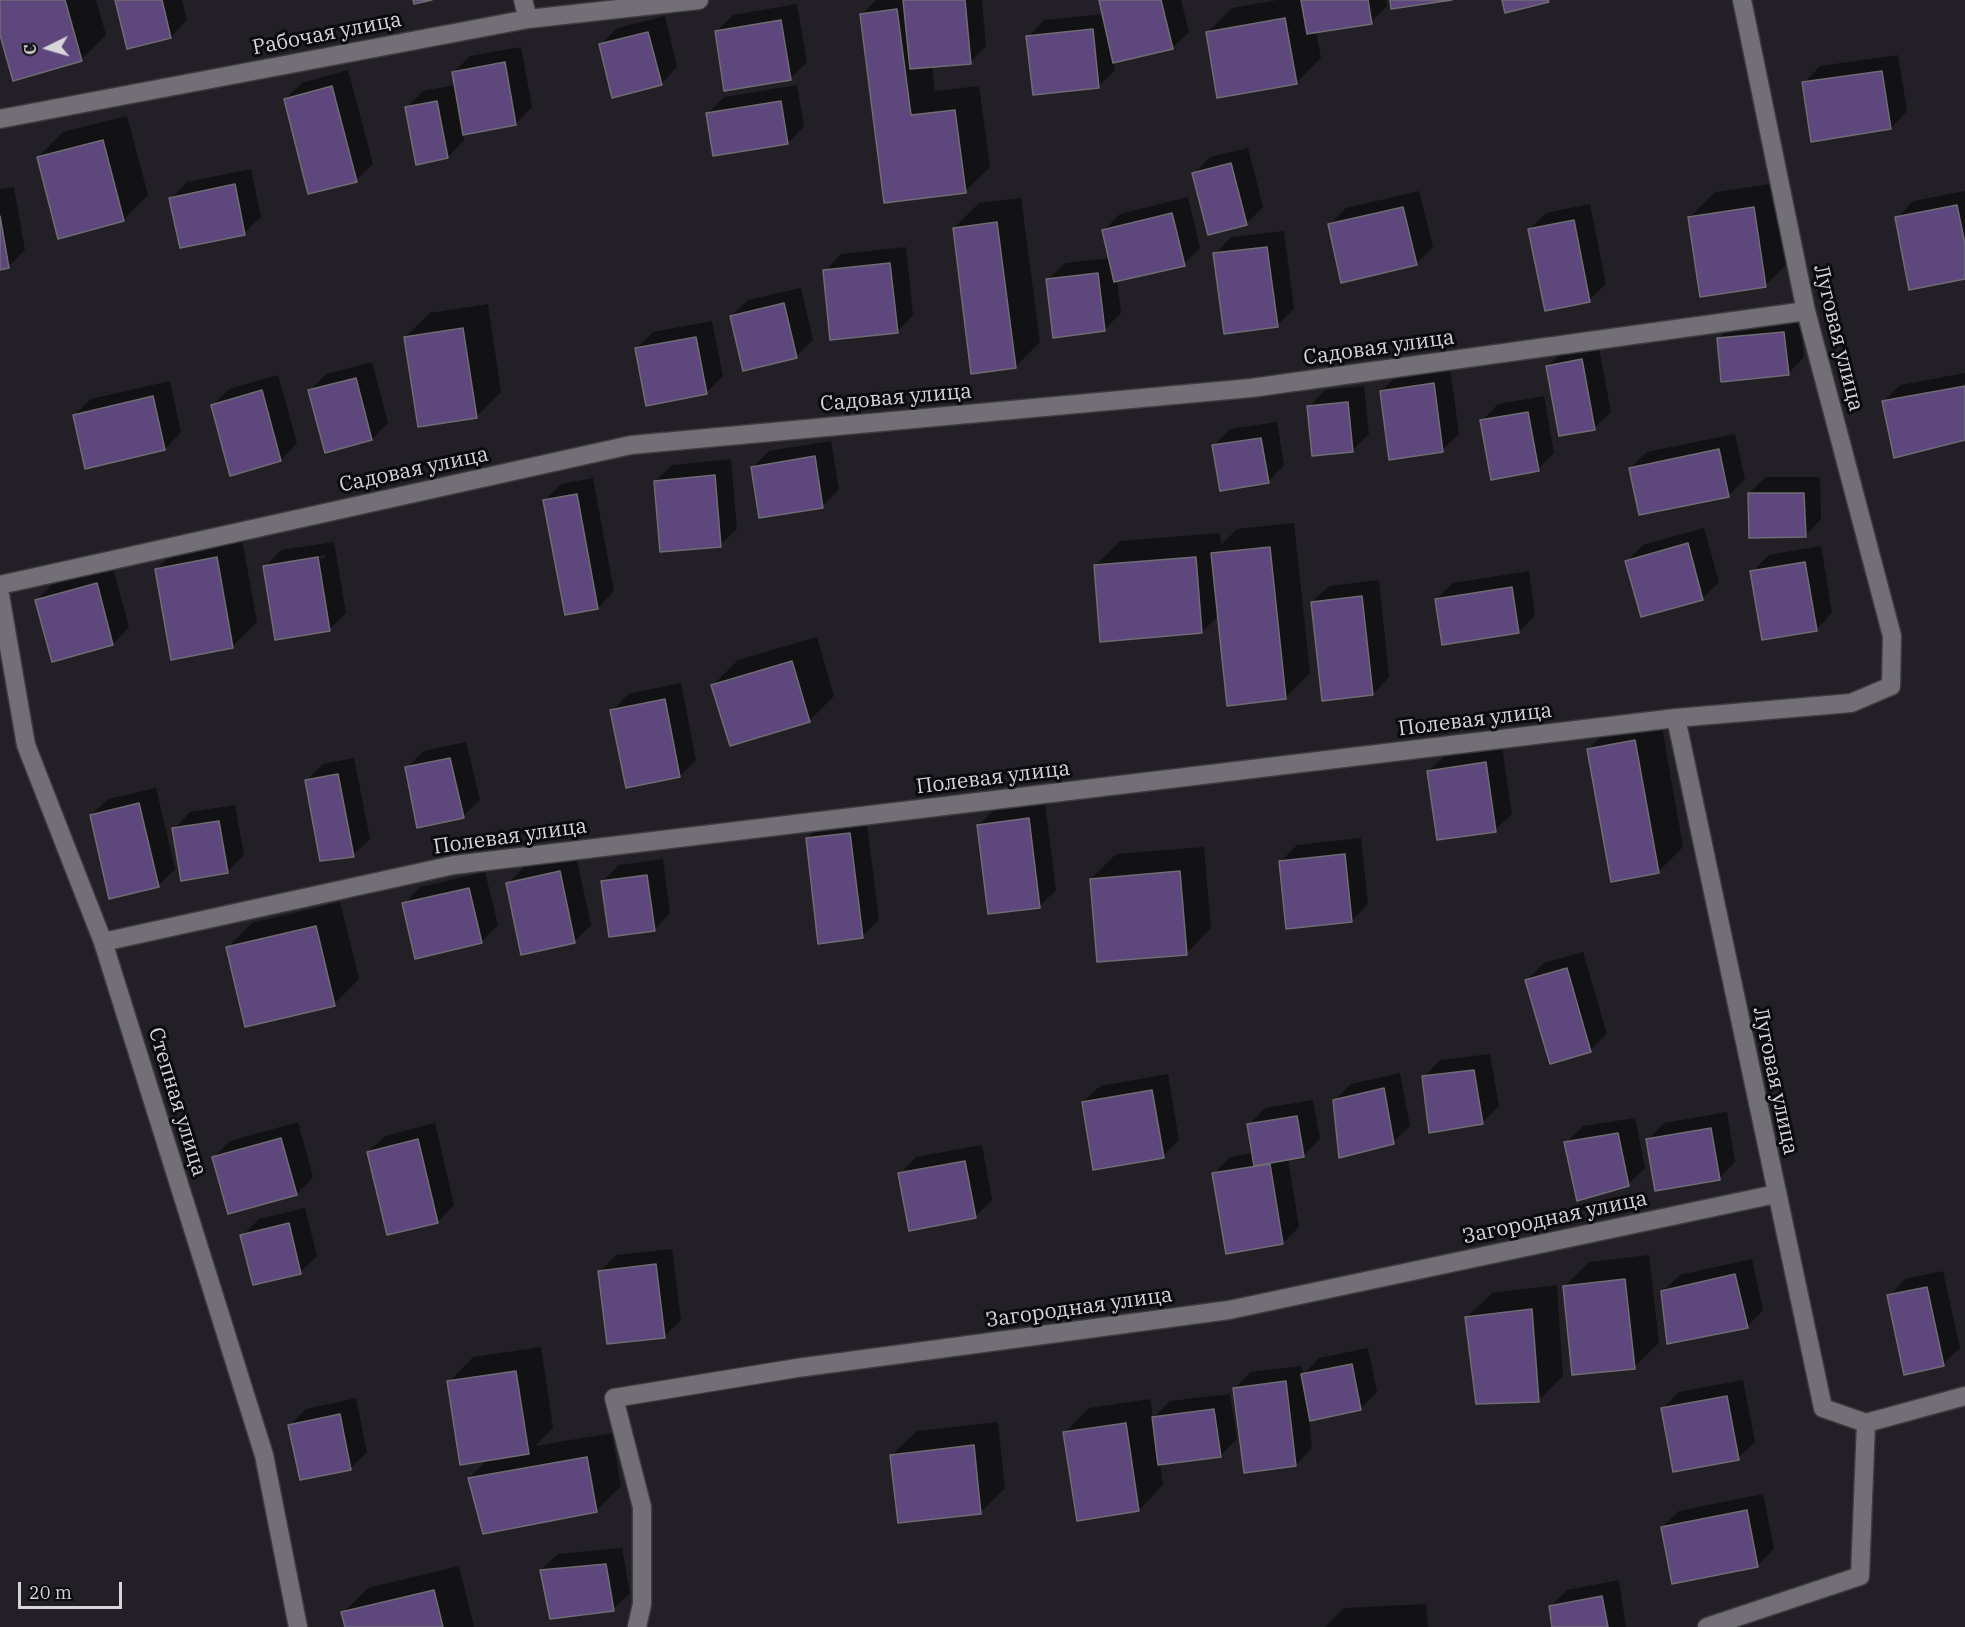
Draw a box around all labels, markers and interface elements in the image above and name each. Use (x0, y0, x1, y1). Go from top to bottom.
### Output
street label: Рабочая улица (250, 7, 404, 61)
north arrow (18, 18, 78, 78)
text: С (20, 43, 40, 56)
street label: Луговая улица (1808, 262, 1868, 414)
street label: Садовая улица (1302, 325, 1456, 371)
street label: Садовая улица (819, 379, 973, 417)
street label: Садовая улица (337, 442, 491, 498)
street label: Полевая улица (1397, 698, 1553, 742)
street label: Полевая улица (915, 756, 1071, 800)
street label: Полевая улица (432, 814, 588, 860)
street label: Луговая улица (1747, 1005, 1803, 1157)
street label: Степная улица (142, 1025, 212, 1179)
street label: Загородная улица (1460, 1186, 1650, 1250)
street label: Загородная улица (984, 1282, 1174, 1334)
scale bar (21, 1570, 124, 1608)
text: 20 m (29, 1581, 72, 1604)

